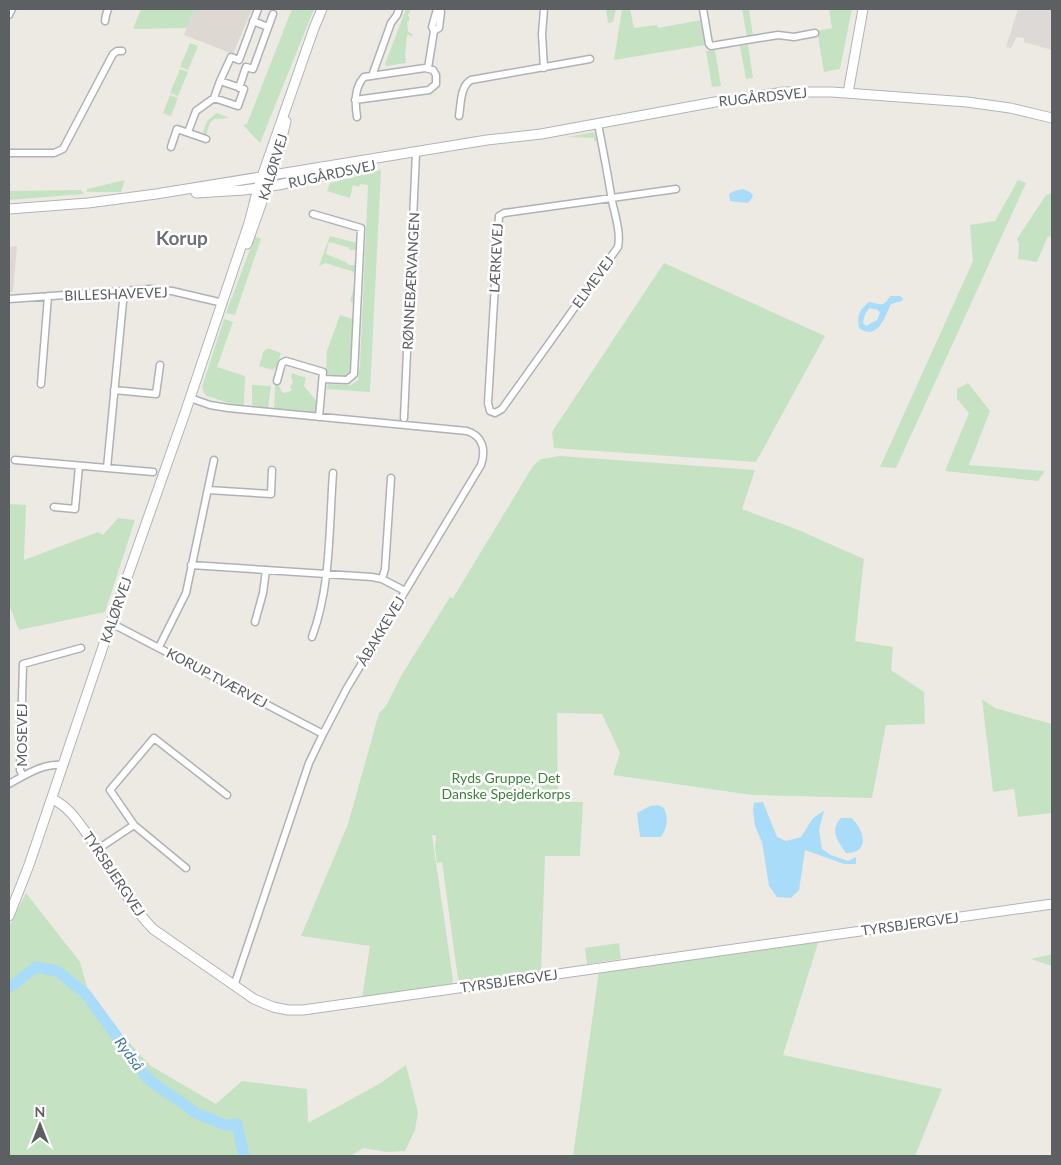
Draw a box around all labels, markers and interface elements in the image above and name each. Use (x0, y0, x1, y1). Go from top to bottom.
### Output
street label: RUGÅRDSVEJ (718, 83, 808, 110)
street label: KALØRVEJ (254, 132, 291, 202)
street label: RUGÅRDSVEJ (287, 156, 377, 191)
street label: RØNNEBÆRVANGEN (398, 212, 423, 350)
street label: LÆRKEVEJ (485, 223, 506, 293)
district label: Korup (156, 226, 208, 249)
street label: ELMEVEJ (568, 253, 617, 311)
street label: BILLESHAVEVEJ (64, 283, 168, 304)
street label: KALØRVEJ (96, 575, 135, 645)
street label: ÅBAKKEVEJ (353, 593, 408, 669)
street label: KORUP TVÆRVEJ (164, 644, 271, 711)
street label: MOSEVEJ (13, 703, 30, 767)
park label: Ryds Gruppe, Det Danske Spejderkorps (441, 769, 571, 802)
street label: TYRSBJERGVEJ (80, 828, 149, 919)
street label: TYRSBJERGVEJ (860, 908, 960, 939)
street label: TYRSBJERGVEJ (459, 965, 559, 996)
water label: Rydså (112, 1033, 148, 1074)
north arrow (15, 1100, 65, 1150)
text: N (35, 1103, 45, 1120)

